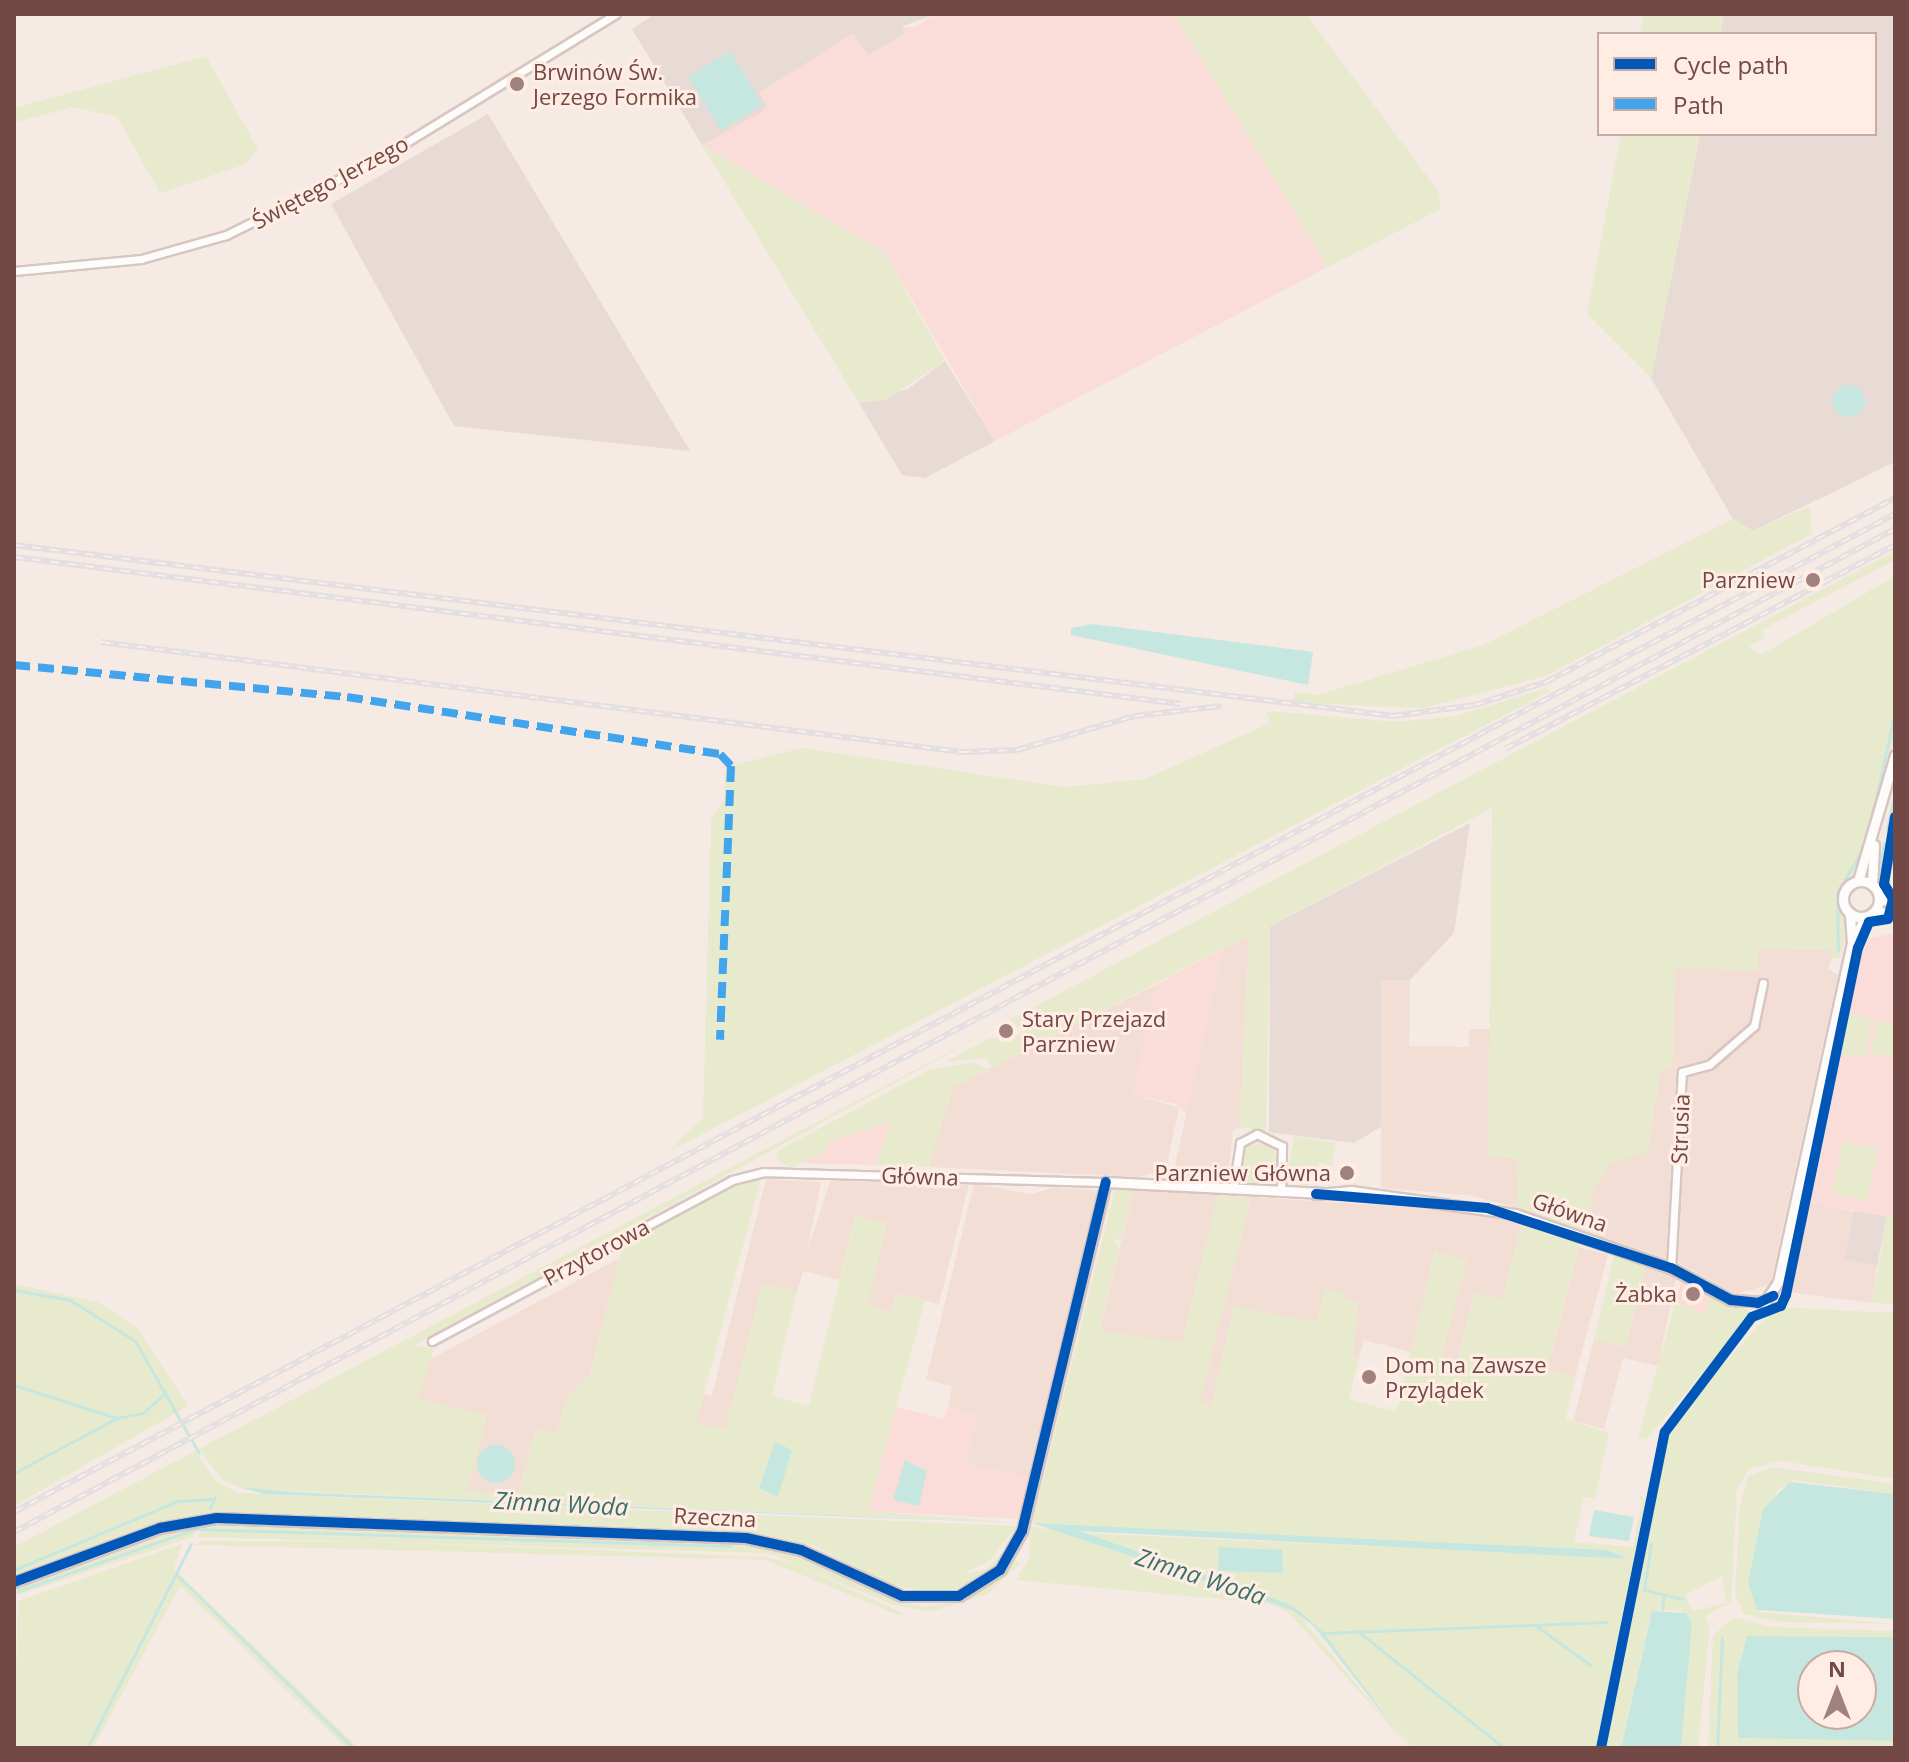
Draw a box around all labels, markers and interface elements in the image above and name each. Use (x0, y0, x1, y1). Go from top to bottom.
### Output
legend (1597, 32, 1877, 136)
text: Cycle path (1673, 48, 1789, 81)
place label: Brwinów Św. Jerzego Formika (533, 58, 697, 110)
marker: Brwinów Św. Jerzego Formika (508, 75, 526, 93)
text: Path (1673, 88, 1724, 121)
street label: Świętego Jerzego (247, 130, 413, 234)
place label: Parzniew (1702, 567, 1795, 593)
marker: Parzniew (1802, 569, 1824, 591)
place label: Stary Przejazd Parzniew (1022, 1005, 1166, 1056)
marker: Stary Przejazd Parzniew (997, 1022, 1015, 1040)
street label: Strusia (1666, 1093, 1694, 1165)
place label: Parzniew Główna (1155, 1160, 1331, 1186)
street label: Główna (881, 1161, 959, 1191)
marker: Parzniew Główna (1338, 1164, 1356, 1182)
street label: Główna (1529, 1187, 1611, 1237)
street label: Przytorowa (539, 1213, 653, 1291)
place label: Żabka (1615, 1281, 1677, 1307)
marker: Żabka (1684, 1285, 1702, 1303)
place label: Dom na Zawsze Przylądek (1385, 1351, 1547, 1402)
marker: Dom na Zawsze Przylądek (1360, 1368, 1378, 1386)
water label: Zimna Woda (493, 1485, 629, 1521)
street label: Rzeczna (673, 1502, 757, 1532)
water label: Zimna Woda (1132, 1541, 1270, 1611)
north arrow (1797, 1650, 1877, 1730)
text: N (1828, 1653, 1846, 1683)

